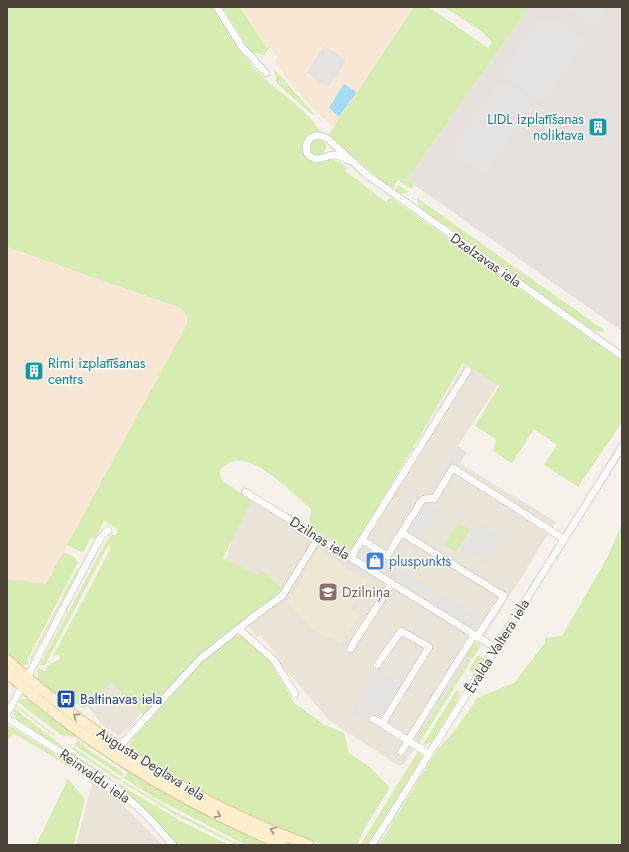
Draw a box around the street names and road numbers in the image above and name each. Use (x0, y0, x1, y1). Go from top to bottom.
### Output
street label: Dzelzavas iela (446, 228, 526, 292)
street label: Dzilnas iela (286, 512, 354, 564)
street label: Ēvalda Valtera iela (460, 595, 534, 697)
street label: Augusta Deglava iela (93, 723, 209, 805)
street label: Reinvaldu iela (56, 744, 134, 808)

